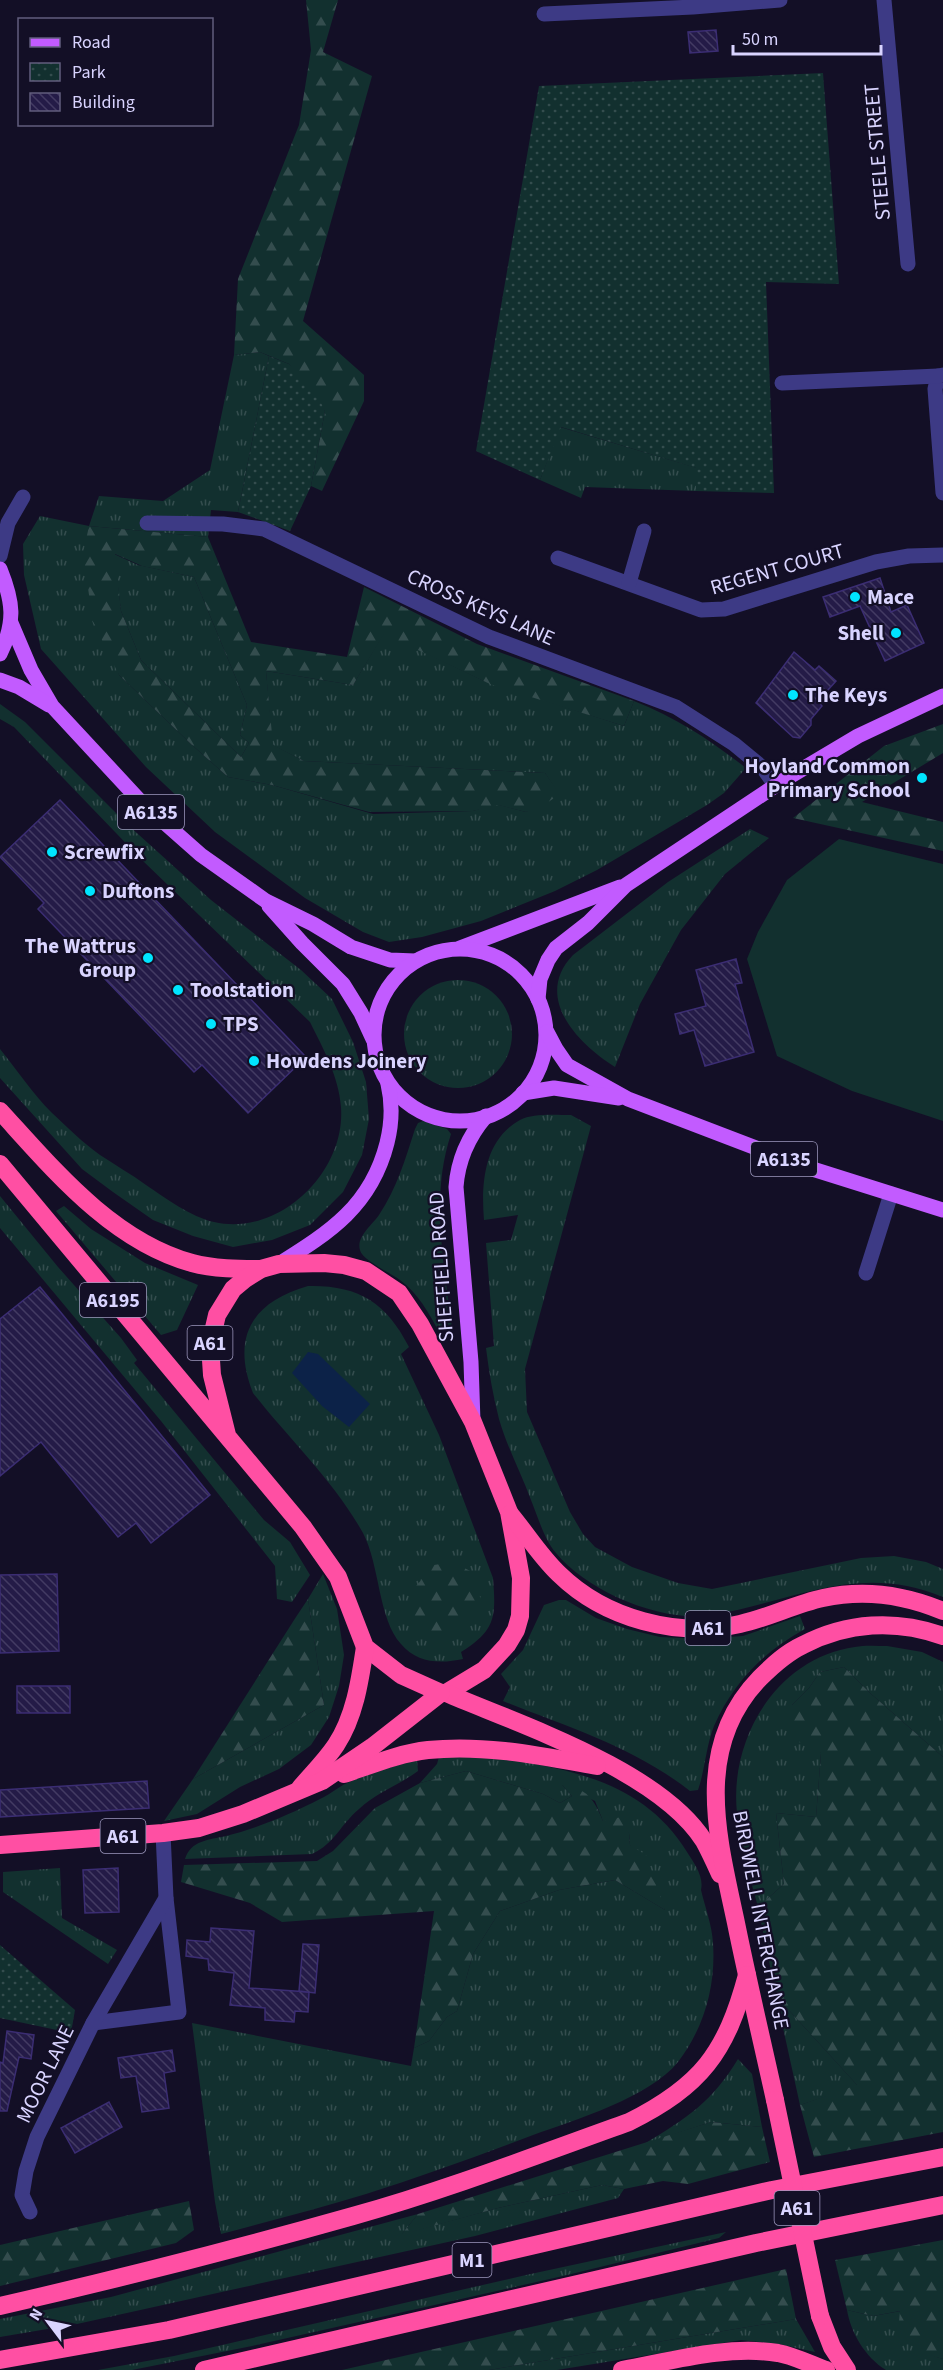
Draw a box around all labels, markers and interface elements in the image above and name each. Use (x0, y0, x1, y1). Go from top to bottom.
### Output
legend (18, 18, 213, 126)
scale bar (733, 18, 882, 56)
text: 50 m (742, 27, 778, 52)
text: Road (72, 30, 111, 55)
text: Park (72, 60, 106, 85)
street label: STEELE STREET (856, 82, 898, 222)
text: Building (72, 90, 135, 115)
street label: REGENT COURT (707, 536, 847, 602)
street label: CROSS KEYS LANE (402, 561, 560, 653)
place label: Mace (867, 582, 914, 612)
marker: Mace (848, 590, 862, 604)
place label: Shell (837, 618, 884, 648)
marker: Shell (889, 626, 903, 640)
place label: The Keys (805, 680, 887, 710)
marker: The Keys (786, 688, 800, 702)
place label: Hoyland Common Primary School (745, 751, 910, 805)
marker: Hoyland Common Primary School (915, 771, 929, 785)
road number: A6135 (118, 795, 184, 829)
place label: Screwfix (64, 837, 145, 867)
marker: Screwfix (45, 845, 59, 859)
place label: Duftons (102, 876, 174, 906)
marker: Duftons (83, 884, 97, 898)
place label: The Wattrus Group (24, 931, 136, 985)
marker: The Wattrus Group (141, 951, 155, 965)
place label: Toolstation (190, 975, 294, 1005)
marker: Toolstation (171, 983, 185, 997)
place label: TPS (223, 1009, 259, 1039)
marker: TPS (204, 1017, 218, 1031)
place label: Howdens Joinery (266, 1046, 427, 1076)
marker: Howdens Joinery (247, 1054, 261, 1068)
road number: A6135 (751, 1142, 817, 1176)
street label: SHEFFIELD ROAD (421, 1191, 461, 1343)
road number: A6195 (80, 1283, 146, 1317)
road number: A61 (188, 1326, 232, 1360)
road number: A61 (686, 1611, 730, 1645)
street label: BIRDWELL INTERCHANGE (725, 1808, 797, 2032)
road number: A61 (100, 1819, 146, 1853)
street label: MOOR LANE (8, 2020, 82, 2128)
road number: A61 (774, 2191, 820, 2225)
road number: M1 (452, 2243, 492, 2277)
north arrow (18, 2292, 78, 2352)
text: N (24, 2304, 48, 2325)

